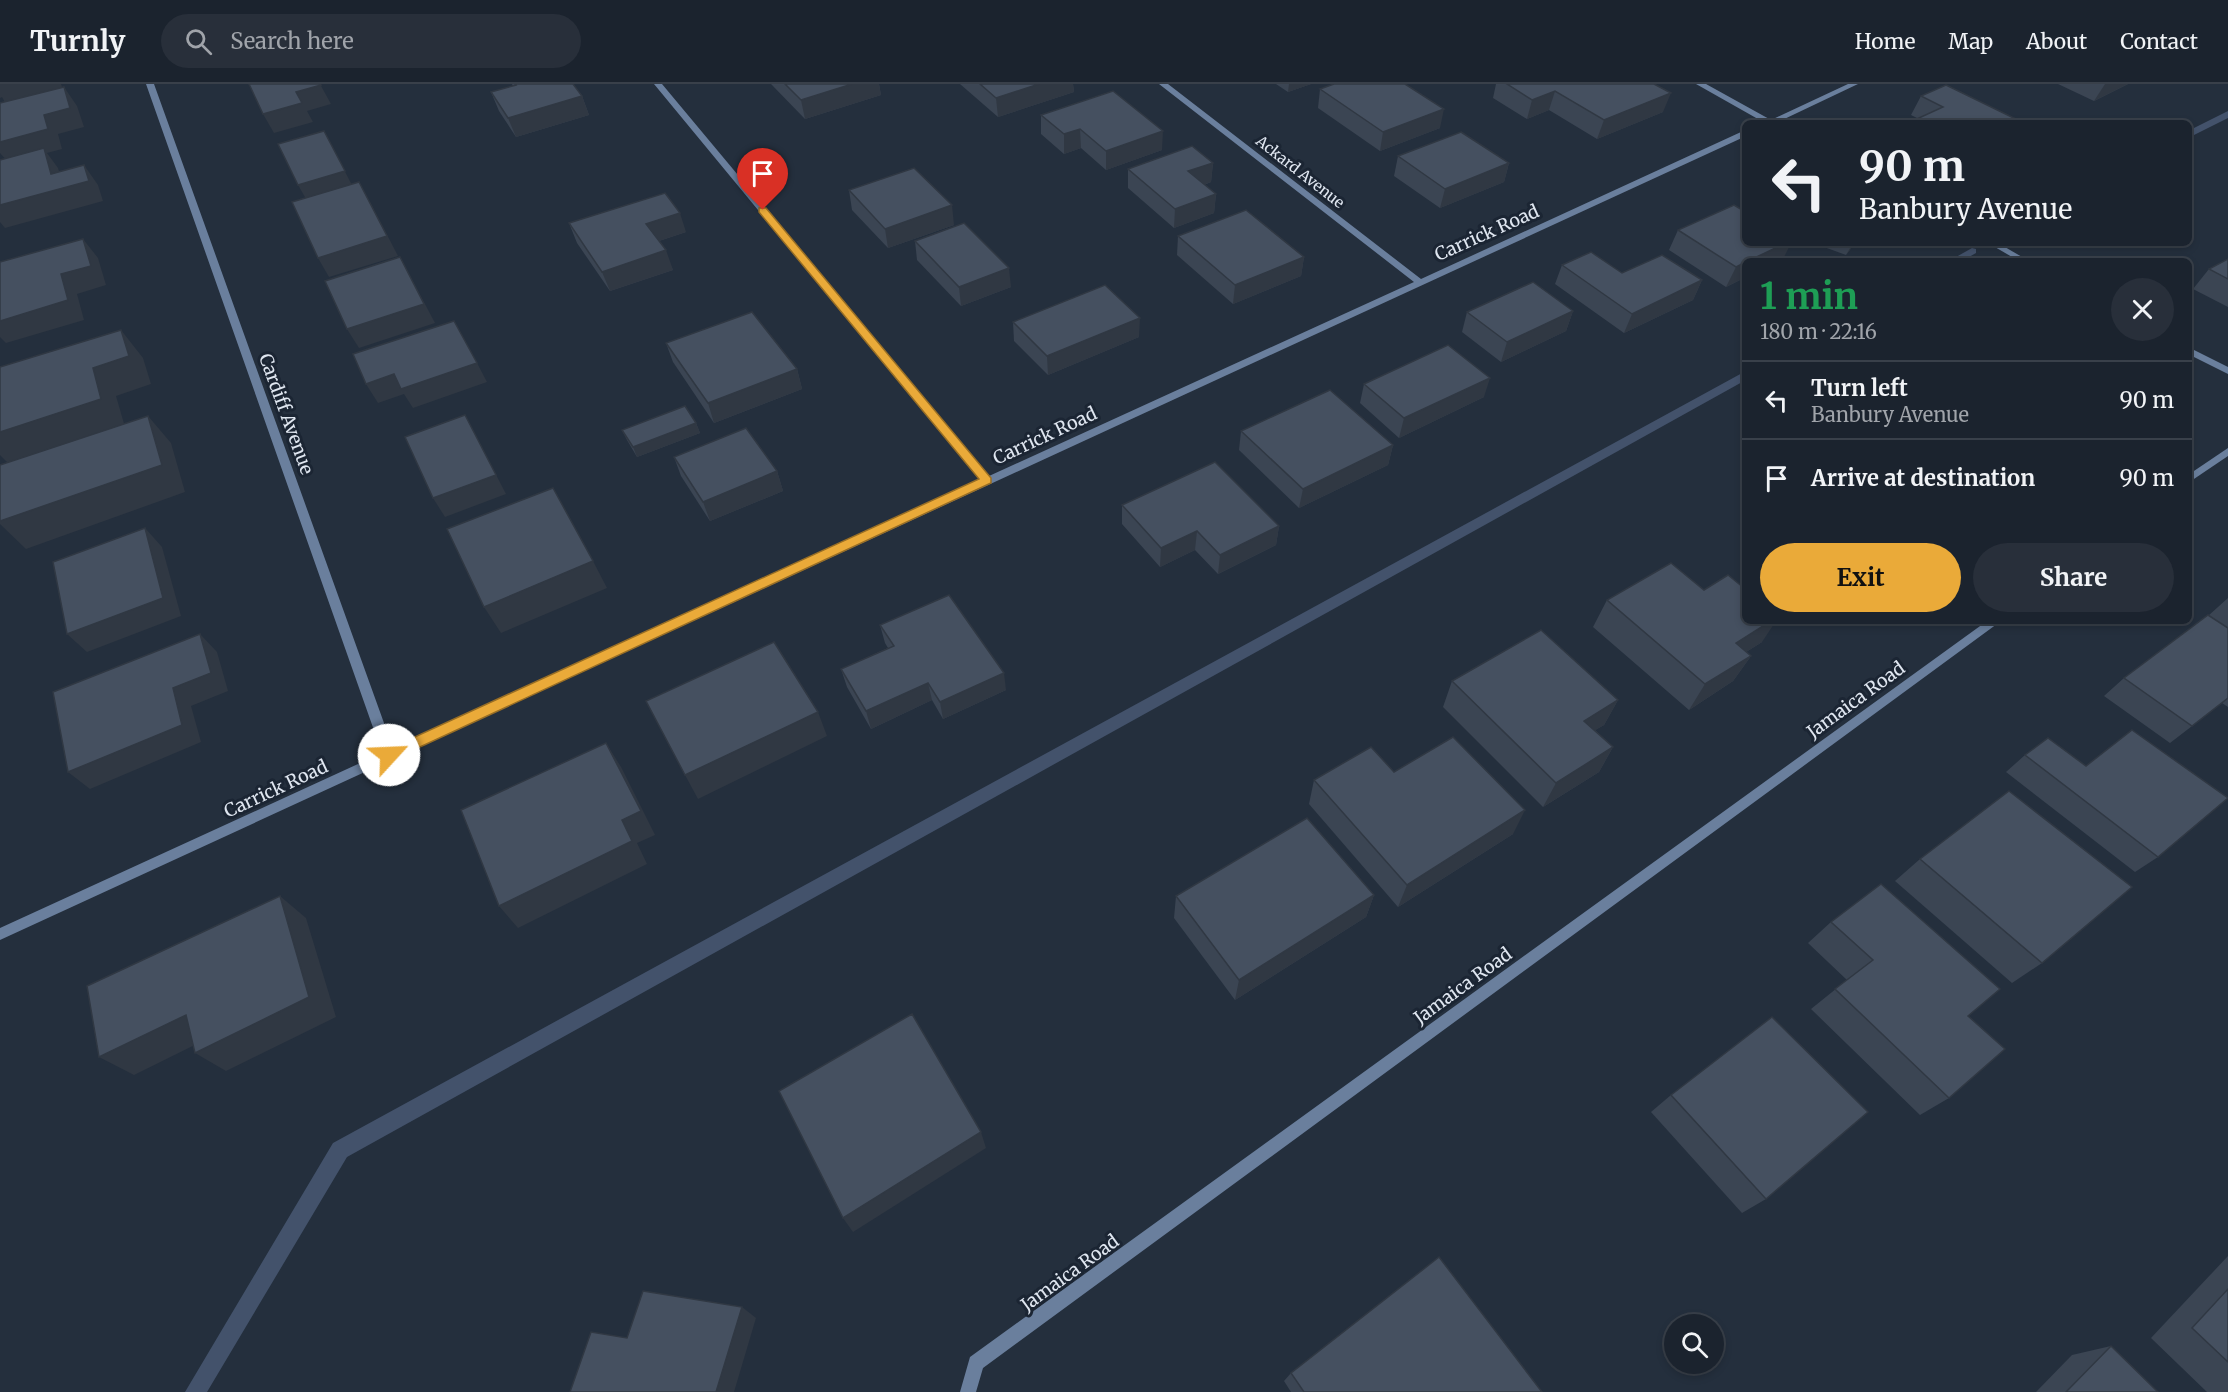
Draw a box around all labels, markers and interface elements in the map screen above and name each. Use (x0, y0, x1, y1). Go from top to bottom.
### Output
search box (161, 14, 581, 68)
text: Turnly (30, 23, 125, 59)
icon: search (182, 25, 215, 58)
text: Search here (230, 27, 354, 55)
text: Home (1855, 28, 1915, 55)
text: Map (1948, 28, 1993, 55)
text: About (2026, 28, 2087, 55)
text: Contact (2120, 28, 2198, 55)
street label: Ackard Avenue (1252, 131, 1348, 212)
text: 90 m (1859, 140, 1965, 192)
icon: left (1760, 144, 1838, 222)
pin (737, 148, 788, 210)
icon: arrive (746, 157, 779, 190)
text: Banbury Avenue (1859, 192, 2072, 226)
street label: Carrick Road (1431, 199, 1543, 266)
text: 1 min (1760, 274, 1858, 319)
button: close (2111, 278, 2174, 341)
text: 180 m · 22:16 (1760, 319, 1877, 344)
street label: Cardiff Avenue (254, 350, 319, 477)
text: Turn left (1811, 374, 1908, 402)
icon: left (1760, 384, 1793, 417)
text: 90 m (2119, 386, 2174, 414)
street label: Carrick Road (989, 401, 1100, 470)
text: Banbury Avenue (1811, 402, 1969, 427)
icon: arrive (1760, 462, 1793, 495)
text: Arrive at destination (1811, 464, 2035, 492)
text: 90 m (2119, 464, 2174, 492)
button: Exit (1760, 543, 1961, 612)
button: Share (1973, 543, 2174, 612)
street label: Jamaica Road (1801, 656, 1909, 744)
position arrow (357, 723, 421, 787)
street label: Carrick Road (220, 754, 331, 823)
street label: Jamaica Road (1408, 942, 1516, 1030)
street label: Jamaica Road (1015, 1229, 1123, 1317)
map controls (1664, 1314, 1724, 1374)
button: search (1664, 1314, 1724, 1374)

